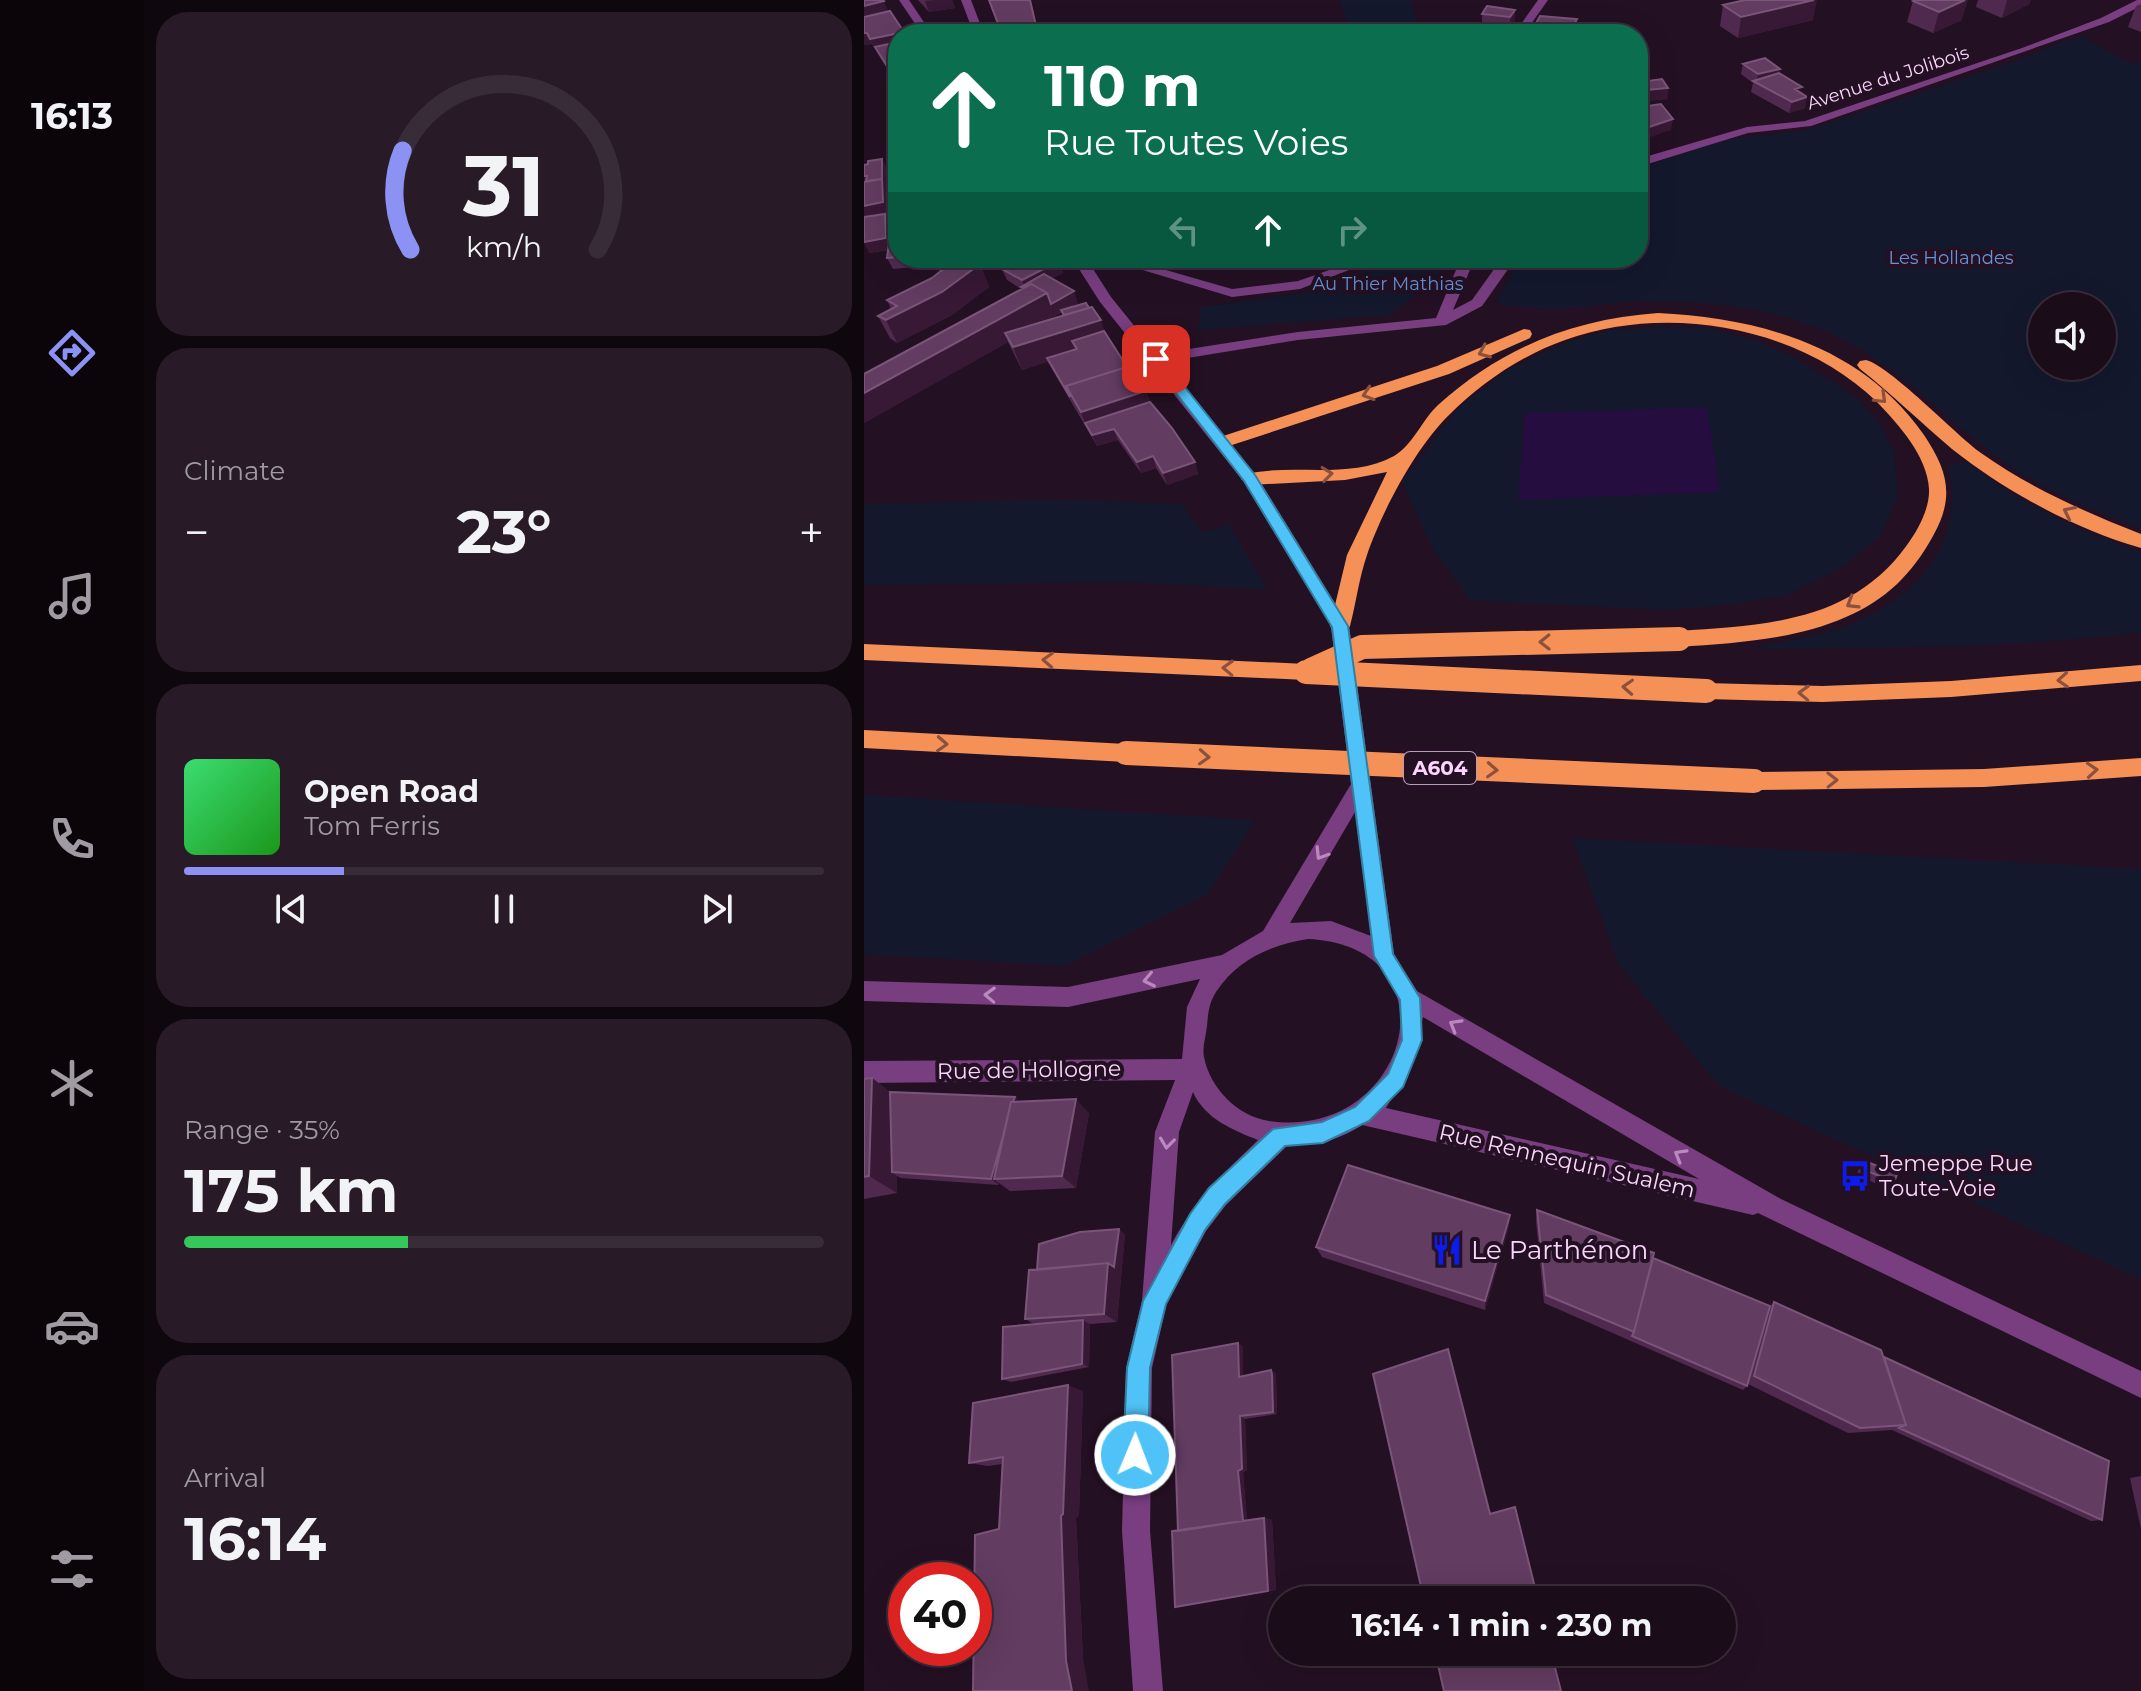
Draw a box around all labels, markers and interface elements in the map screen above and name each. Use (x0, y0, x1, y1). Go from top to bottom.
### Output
street label: Avenue du Jolibois (1804, 41, 1972, 115)
text: 110 m (1044, 52, 1201, 120)
icon: ahead (912, 56, 1016, 160)
text: 16:13 (31, 94, 113, 138)
text: Rue Toutes Voies (1044, 120, 1348, 164)
text: 31 (462, 134, 545, 236)
icon: left (1162, 208, 1206, 252)
icon: ahead (1246, 208, 1290, 252)
icon: right (1330, 208, 1374, 252)
text: km/h (466, 229, 542, 264)
park label: Les Hollandes (1888, 247, 2014, 269)
park label: Au Thier Mathias (1312, 273, 1464, 295)
map controls (2028, 292, 2116, 380)
button: sound (2028, 292, 2116, 380)
icon: directions (44, 325, 100, 381)
pin (1122, 325, 1190, 393)
icon: arrive (1134, 337, 1178, 381)
one-way arrow (1478, 342, 1492, 358)
one-way arrow (1362, 385, 1376, 401)
one-way arrow (1872, 388, 1886, 403)
text: Climate (184, 455, 285, 487)
one-way arrow (1321, 466, 1334, 483)
text: 23° (456, 495, 552, 568)
text: − (184, 505, 209, 559)
text: + (799, 505, 824, 559)
one-way arrow (2062, 506, 2077, 521)
icon: music (44, 568, 100, 624)
one-way arrow (1846, 594, 1861, 609)
one-way arrow (1538, 634, 1551, 651)
one-way arrow (1041, 652, 1054, 669)
one-way arrow (1221, 660, 1234, 677)
one-way arrow (2056, 671, 2069, 688)
one-way arrow (1621, 679, 1634, 696)
one-way arrow (1797, 685, 1810, 702)
one-way arrow (936, 735, 949, 752)
one-way arrow (1198, 748, 1211, 765)
road number: A604 (1404, 752, 1476, 784)
one-way arrow (1486, 761, 1499, 778)
one-way arrow (2086, 762, 2099, 779)
one-way arrow (1826, 771, 1839, 788)
text: Open Road (304, 773, 479, 810)
text: Tom Ferris (304, 810, 440, 842)
icon: phone (44, 811, 100, 867)
one-way arrow (1315, 845, 1330, 859)
icon: previous (269, 887, 313, 931)
icon: pause (482, 887, 526, 931)
icon: next (695, 887, 739, 931)
one-way arrow (1143, 971, 1156, 988)
one-way arrow (983, 987, 996, 1004)
one-way arrow (1449, 1019, 1464, 1035)
icon: climate (44, 1055, 100, 1111)
street label: Rue de Hollogne (937, 1055, 1121, 1085)
text: Range · 35% (184, 1114, 340, 1146)
street label: Rue Rennequin Sualem (1436, 1118, 1698, 1204)
one-way arrow (1158, 1137, 1175, 1150)
one-way arrow (1675, 1149, 1689, 1165)
place label: Jemeppe Rue Toute-Voie (1878, 1150, 2033, 1202)
text: 175 km (184, 1154, 398, 1227)
bus stop icon: Jemeppe Rue Toute-Voie (1838, 1159, 1872, 1193)
restaurant icon: Le Parthénon (1430, 1233, 1464, 1267)
place label: Le Parthénon (1471, 1234, 1648, 1266)
icon: car (44, 1298, 100, 1354)
position arrow (1093, 1413, 1177, 1497)
text: Arrival (184, 1462, 266, 1494)
text: 16:14 (184, 1502, 326, 1575)
icon: filters (44, 1541, 100, 1597)
speed limit sign: 40 (888, 1562, 992, 1666)
text: 16:14 · 1 min · 230 m (1352, 1607, 1652, 1644)

